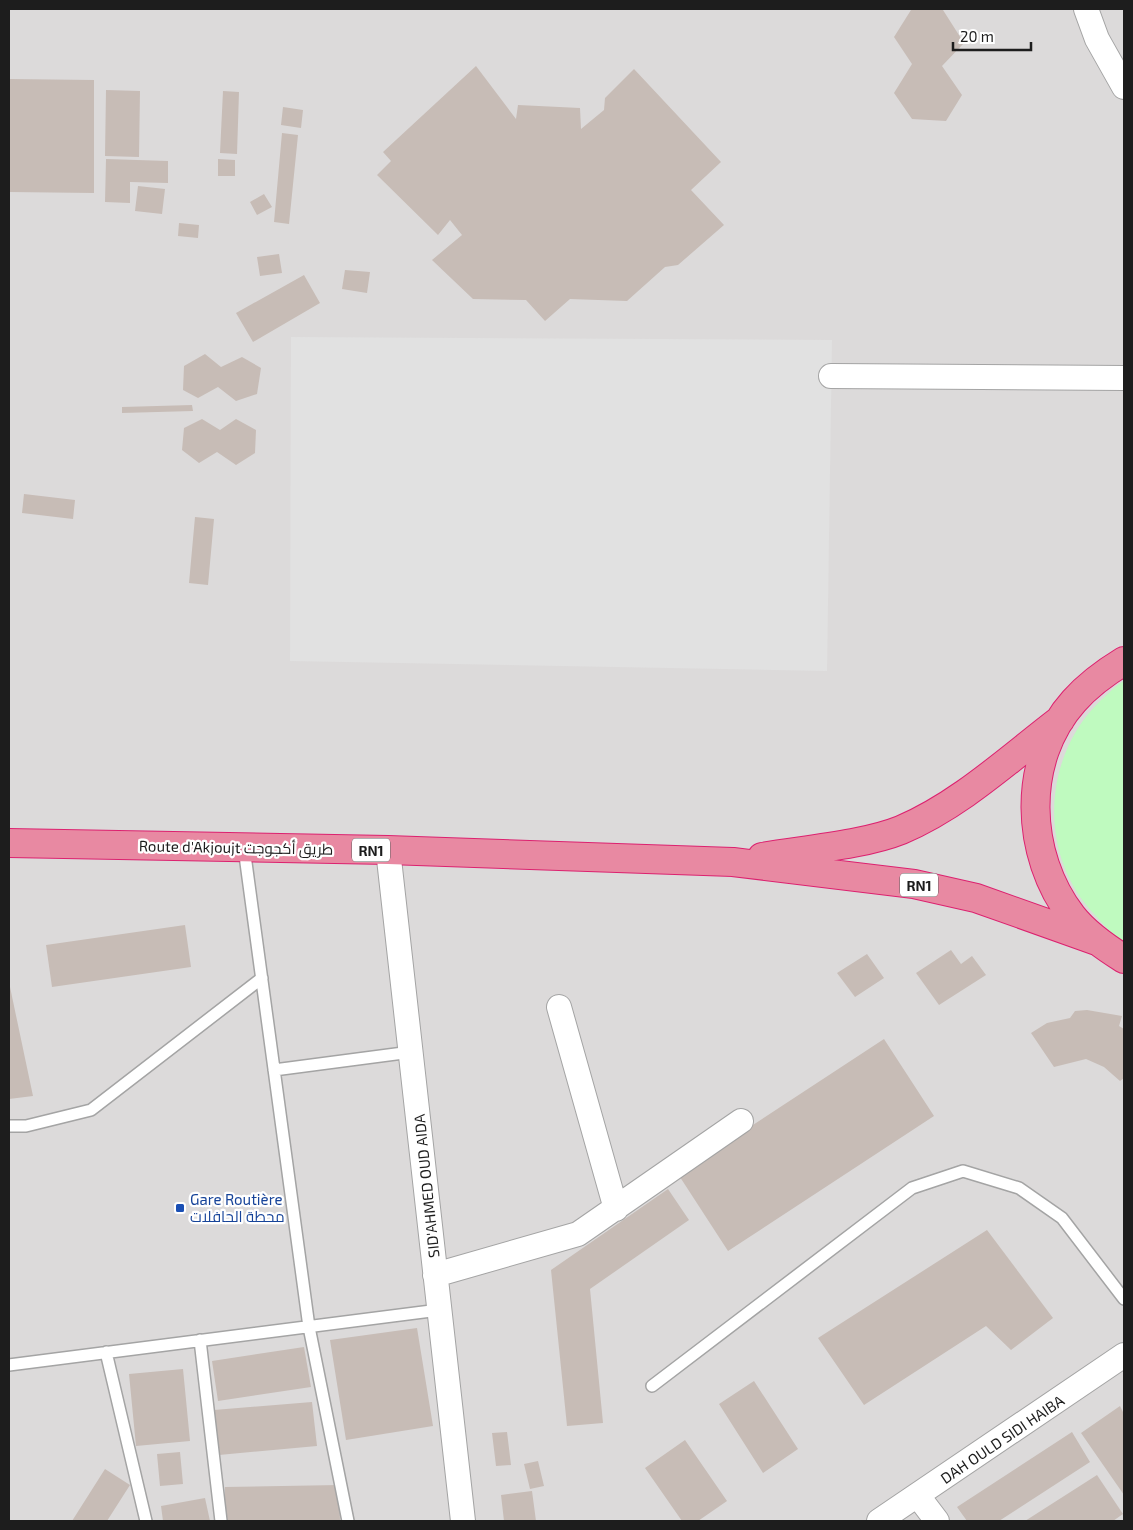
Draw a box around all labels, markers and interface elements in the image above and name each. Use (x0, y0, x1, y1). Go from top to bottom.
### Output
scale bar (953, 20, 1030, 52)
text: 20 m (960, 27, 994, 45)
street label: Route d'Akjoujt طريق أكجوجت (139, 836, 333, 860)
road number: RN1 (352, 838, 390, 862)
road number: RN1 (900, 874, 938, 896)
street label: SID'AHMED OUD AIDA (409, 1113, 443, 1259)
place label: Gare Routière محطة الحافلات (190, 1190, 285, 1225)
marker: Gare Routière محطة الحافلات (174, 1202, 186, 1214)
street label: DAH OULD SIDI HAIBA (937, 1391, 1068, 1487)

